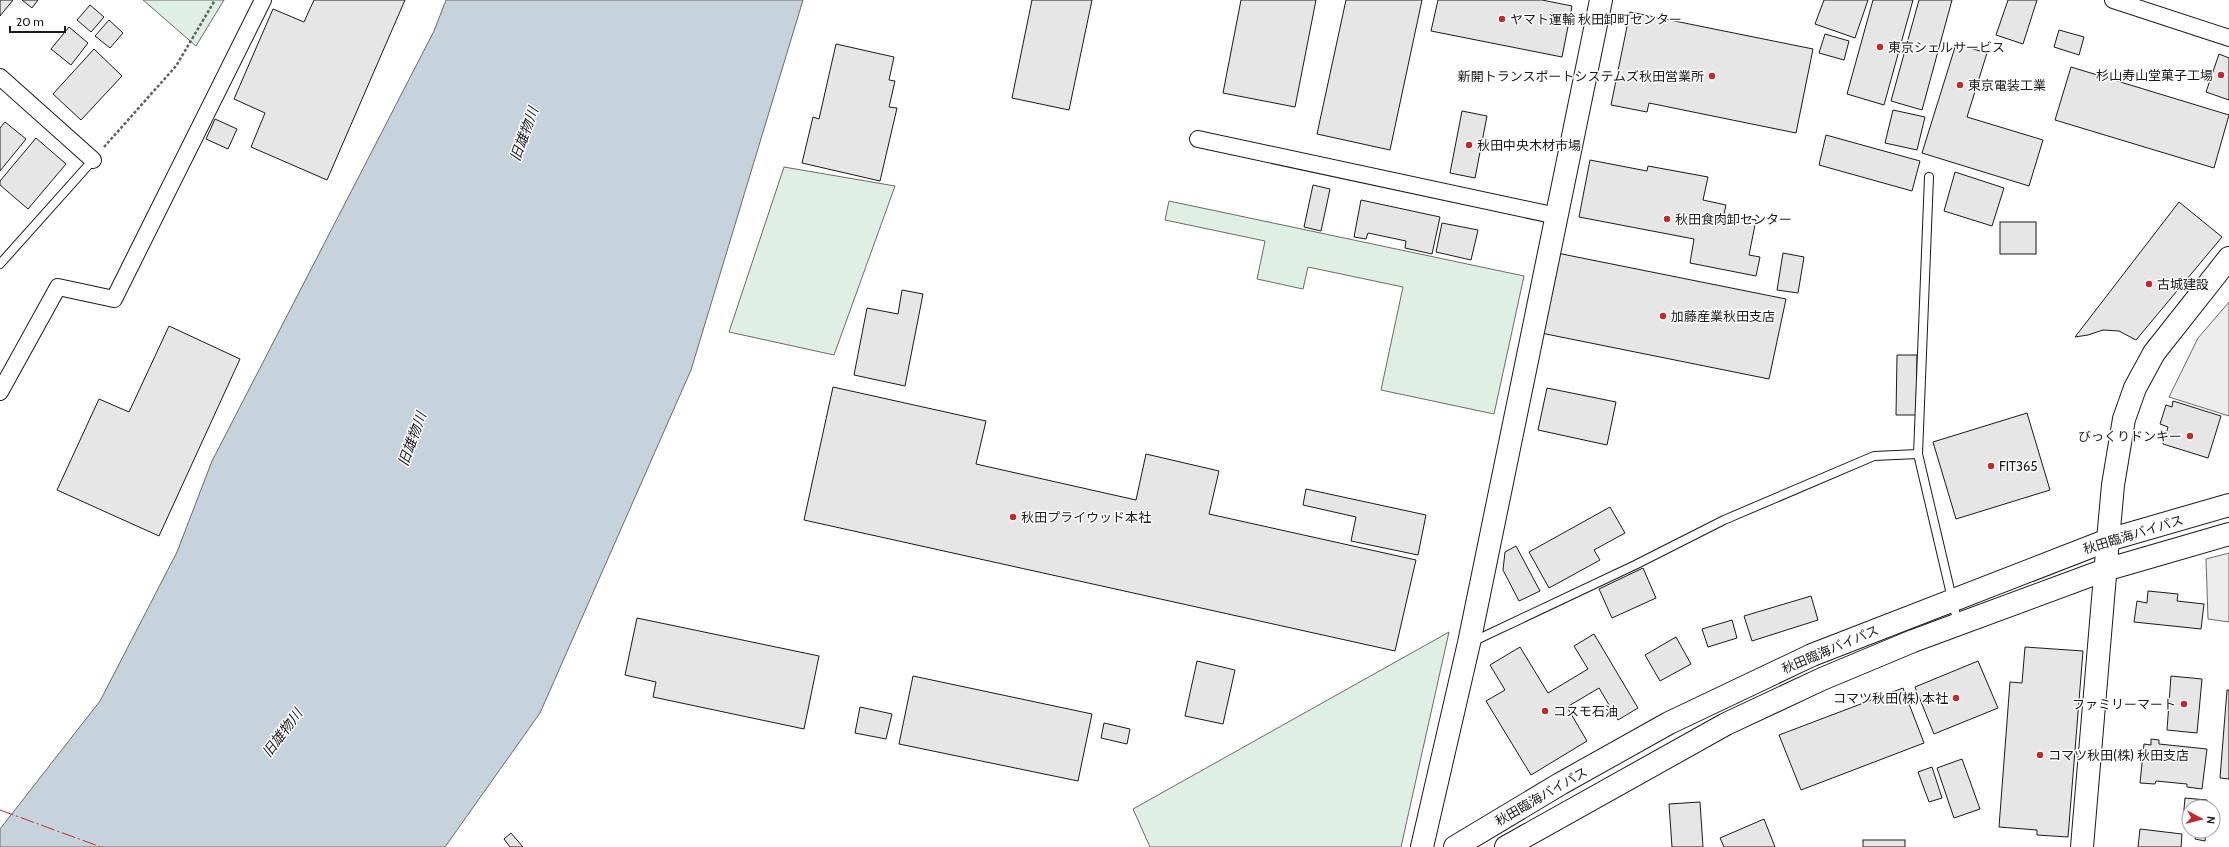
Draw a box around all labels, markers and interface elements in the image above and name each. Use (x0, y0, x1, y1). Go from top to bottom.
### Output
scale bar (10, 8, 65, 34)
place label: ヤマト運輸 秋田卸町センター (1510, 11, 1682, 27)
text: 20 m (16, 14, 44, 29)
marker: ヤマト運輸 秋田卸町センター (1497, 14, 1507, 24)
place label: 東京シェルサービス (1888, 39, 2005, 55)
marker: 東京シェルサービス (1875, 42, 1885, 52)
place label: 杉山寿山堂菓子工場 (2096, 67, 2213, 83)
place label: 新開トランスポートシステムズ秋田営業所 (1458, 68, 1704, 84)
marker: 杉山寿山堂菓子工場 (2216, 70, 2226, 80)
marker: 新開トランスポートシステムズ秋田営業所 (1707, 71, 1717, 81)
place label: 東京電装工業 (1968, 77, 2046, 93)
marker: 東京電装工業 (1955, 80, 1965, 90)
water label: 旧雄物川 (506, 103, 543, 163)
place label: 秋田中央木材市場 (1477, 137, 1581, 153)
marker: 秋田中央木材市場 (1464, 140, 1474, 150)
place label: 秋田食肉卸センター (1675, 211, 1792, 227)
marker: 秋田食肉卸センター (1662, 214, 1672, 224)
place label: 古城建設 (2157, 276, 2209, 292)
marker: 古城建設 (2144, 279, 2154, 289)
place label: 加藤産業秋田支店 (1671, 308, 1775, 324)
marker: 加藤産業秋田支店 (1658, 311, 1668, 321)
water label: 旧雄物川 (394, 408, 431, 468)
place label: びっくりドンキー (2078, 428, 2182, 444)
marker: びっくりドンキー (2185, 431, 2195, 441)
place label: FIT365 (1999, 458, 2038, 474)
marker: FIT365 (1986, 461, 1996, 471)
place label: 秋田プライウッド本社 (1021, 509, 1151, 525)
street label: 秋田臨海バイパス (2081, 511, 2185, 557)
marker: 秋田プライウッド本社 (1008, 512, 1018, 522)
street label: 秋田臨海バイパス (1779, 621, 1881, 677)
place label: コマツ秋田(株) 本社 (1833, 690, 1948, 706)
marker: コマツ秋田(株) 本社 (1951, 693, 1961, 703)
place label: ファミリーマート (2072, 696, 2176, 712)
marker: ファミリーマート (2179, 699, 2189, 709)
place label: コスモ石油 (1553, 703, 1618, 719)
water label: 旧雄物川 (258, 704, 307, 761)
marker: コスモ石油 (1540, 706, 1550, 716)
place label: コマツ秋田(株) 秋田支店 (2048, 747, 2189, 763)
marker: コマツ秋田(株) 秋田支店 (2035, 750, 2045, 760)
street label: 秋田臨海バイパス (1492, 763, 1590, 829)
north arrow (2181, 799, 2221, 839)
text: N (2204, 816, 2218, 825)

